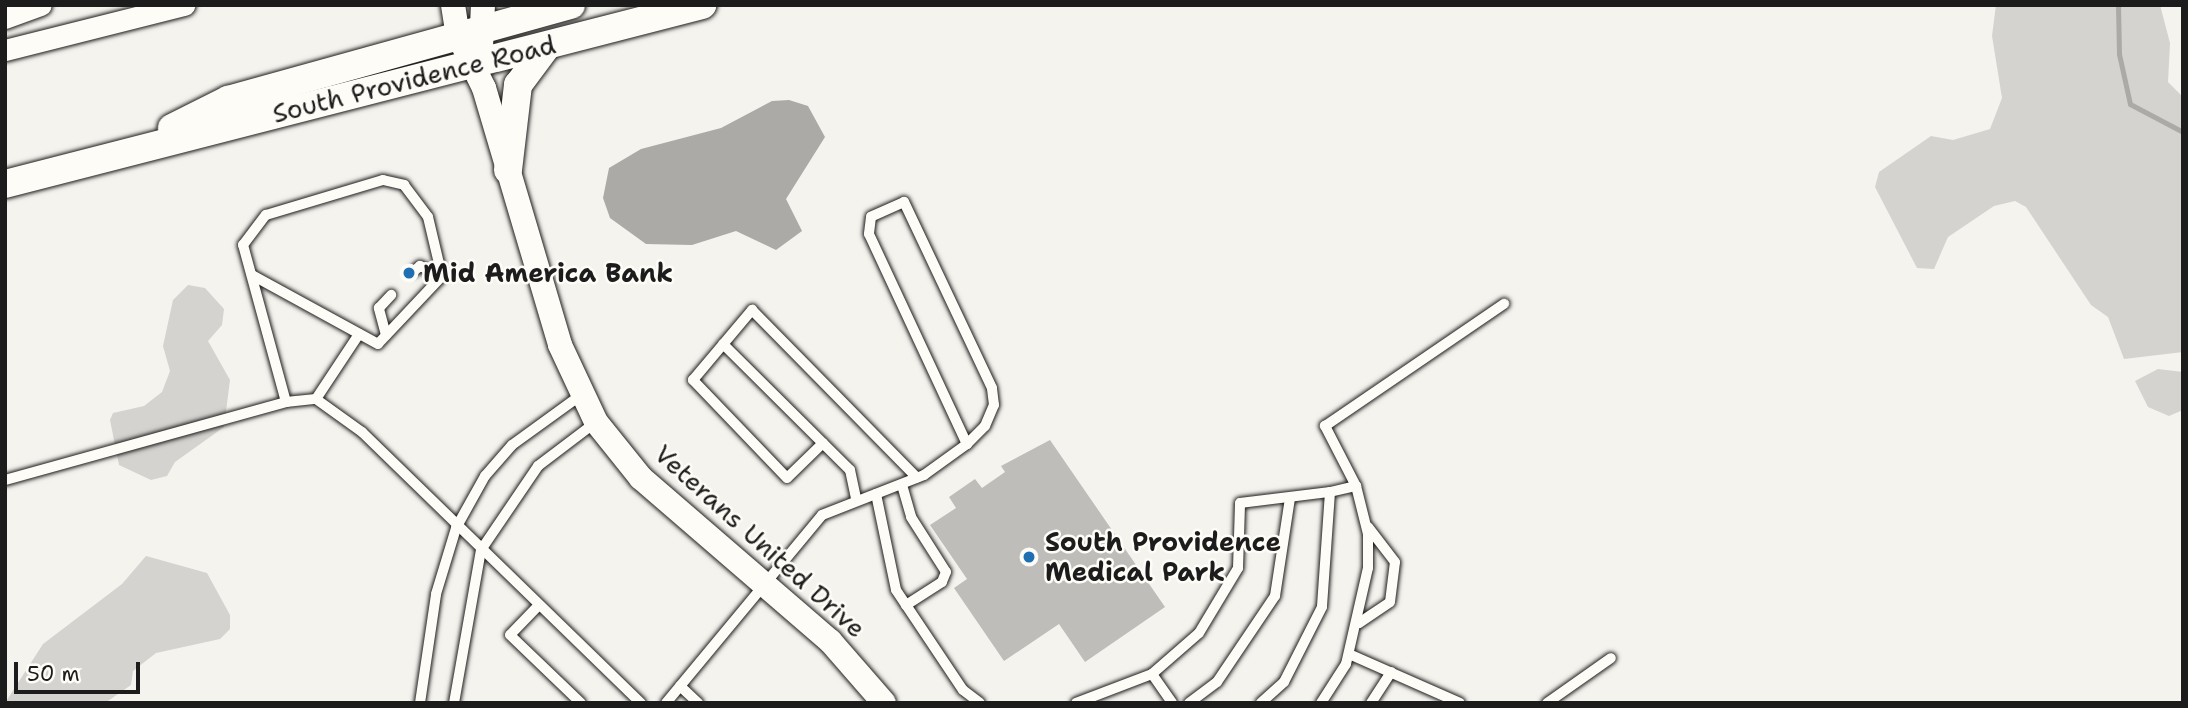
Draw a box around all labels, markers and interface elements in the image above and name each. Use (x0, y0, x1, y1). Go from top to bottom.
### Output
street label: South Providence Road (269, 29, 559, 129)
place label: Mid America Bank (423, 257, 673, 289)
marker: Mid America Bank (401, 265, 417, 281)
street label: Veterans United Drive (648, 438, 872, 644)
place label: South Providence Medical Park (1045, 526, 1281, 588)
marker: South Providence Medical Park (1019, 547, 1039, 567)
scale bar (18, 648, 144, 692)
text: 50 m (27, 660, 80, 688)

